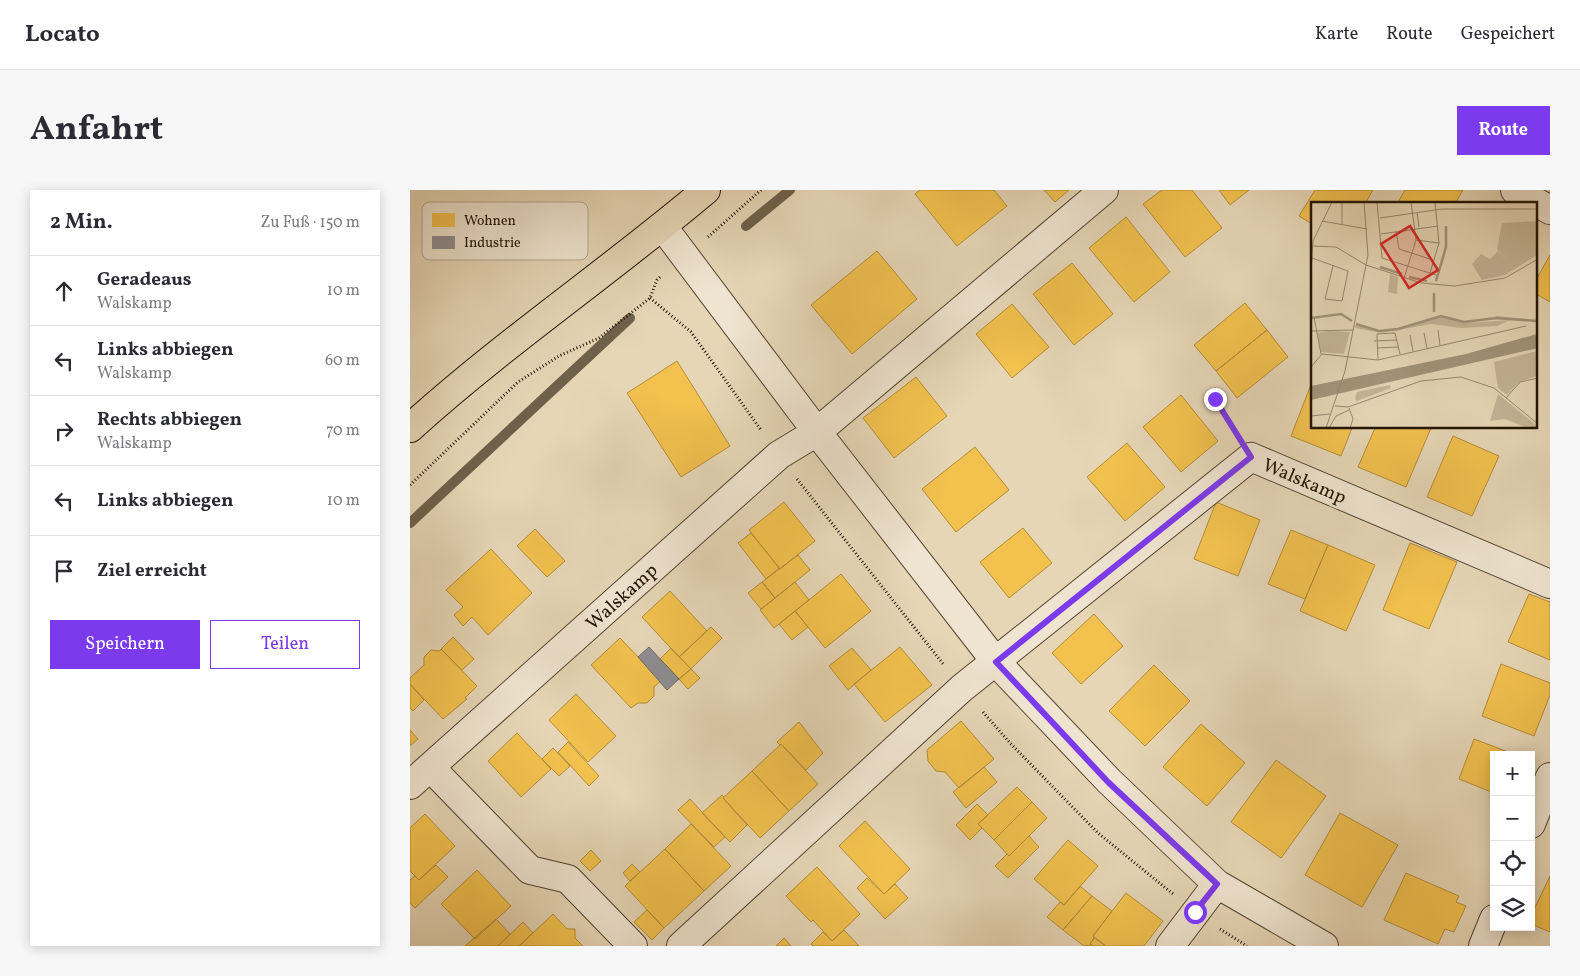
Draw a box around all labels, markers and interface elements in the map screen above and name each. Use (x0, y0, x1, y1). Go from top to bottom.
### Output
text: Locato (25, 18, 100, 52)
text: Karte (1315, 22, 1358, 47)
text: Route (1386, 22, 1433, 47)
text: Gespeichert (1461, 22, 1555, 47)
text: Anfahrt (30, 106, 163, 154)
button: Route (1457, 106, 1550, 155)
legend (422, 202, 588, 260)
inset map (1311, 202, 1538, 429)
text: 2 Min. (50, 208, 113, 237)
text: Zu Fuß · 150 m (260, 212, 360, 234)
text: Wohnen (464, 212, 516, 231)
text: Industrie (464, 234, 521, 253)
text: Geradeaus (97, 267, 192, 293)
icon: ahead (50, 277, 78, 305)
text: 10 m (327, 280, 360, 302)
text: Walskamp (97, 293, 172, 315)
text: Links abbiegen (97, 337, 234, 363)
icon: left (50, 347, 78, 375)
text: 60 m (325, 350, 360, 372)
text: Walskamp (97, 363, 172, 385)
route end (1204, 388, 1227, 411)
text: Rechts abbiegen (97, 407, 242, 433)
icon: right (50, 417, 78, 445)
text: 70 m (326, 420, 360, 442)
text: Walskamp (97, 433, 172, 455)
street label: Walskamp (1258, 453, 1350, 511)
icon: left (50, 487, 78, 515)
text: Links abbiegen (97, 488, 234, 514)
text: 10 m (327, 490, 360, 512)
icon: arrive (50, 557, 78, 585)
text: Ziel erreicht (97, 558, 207, 584)
street label: Walskamp (581, 558, 664, 637)
button: Speichern (50, 620, 200, 669)
button: Teilen (210, 620, 360, 669)
map controls (1490, 751, 1535, 931)
button: + (1490, 751, 1535, 796)
button: − (1490, 796, 1535, 841)
button: locate (1490, 841, 1535, 886)
button: layers (1490, 886, 1535, 931)
route start (1184, 901, 1207, 924)

